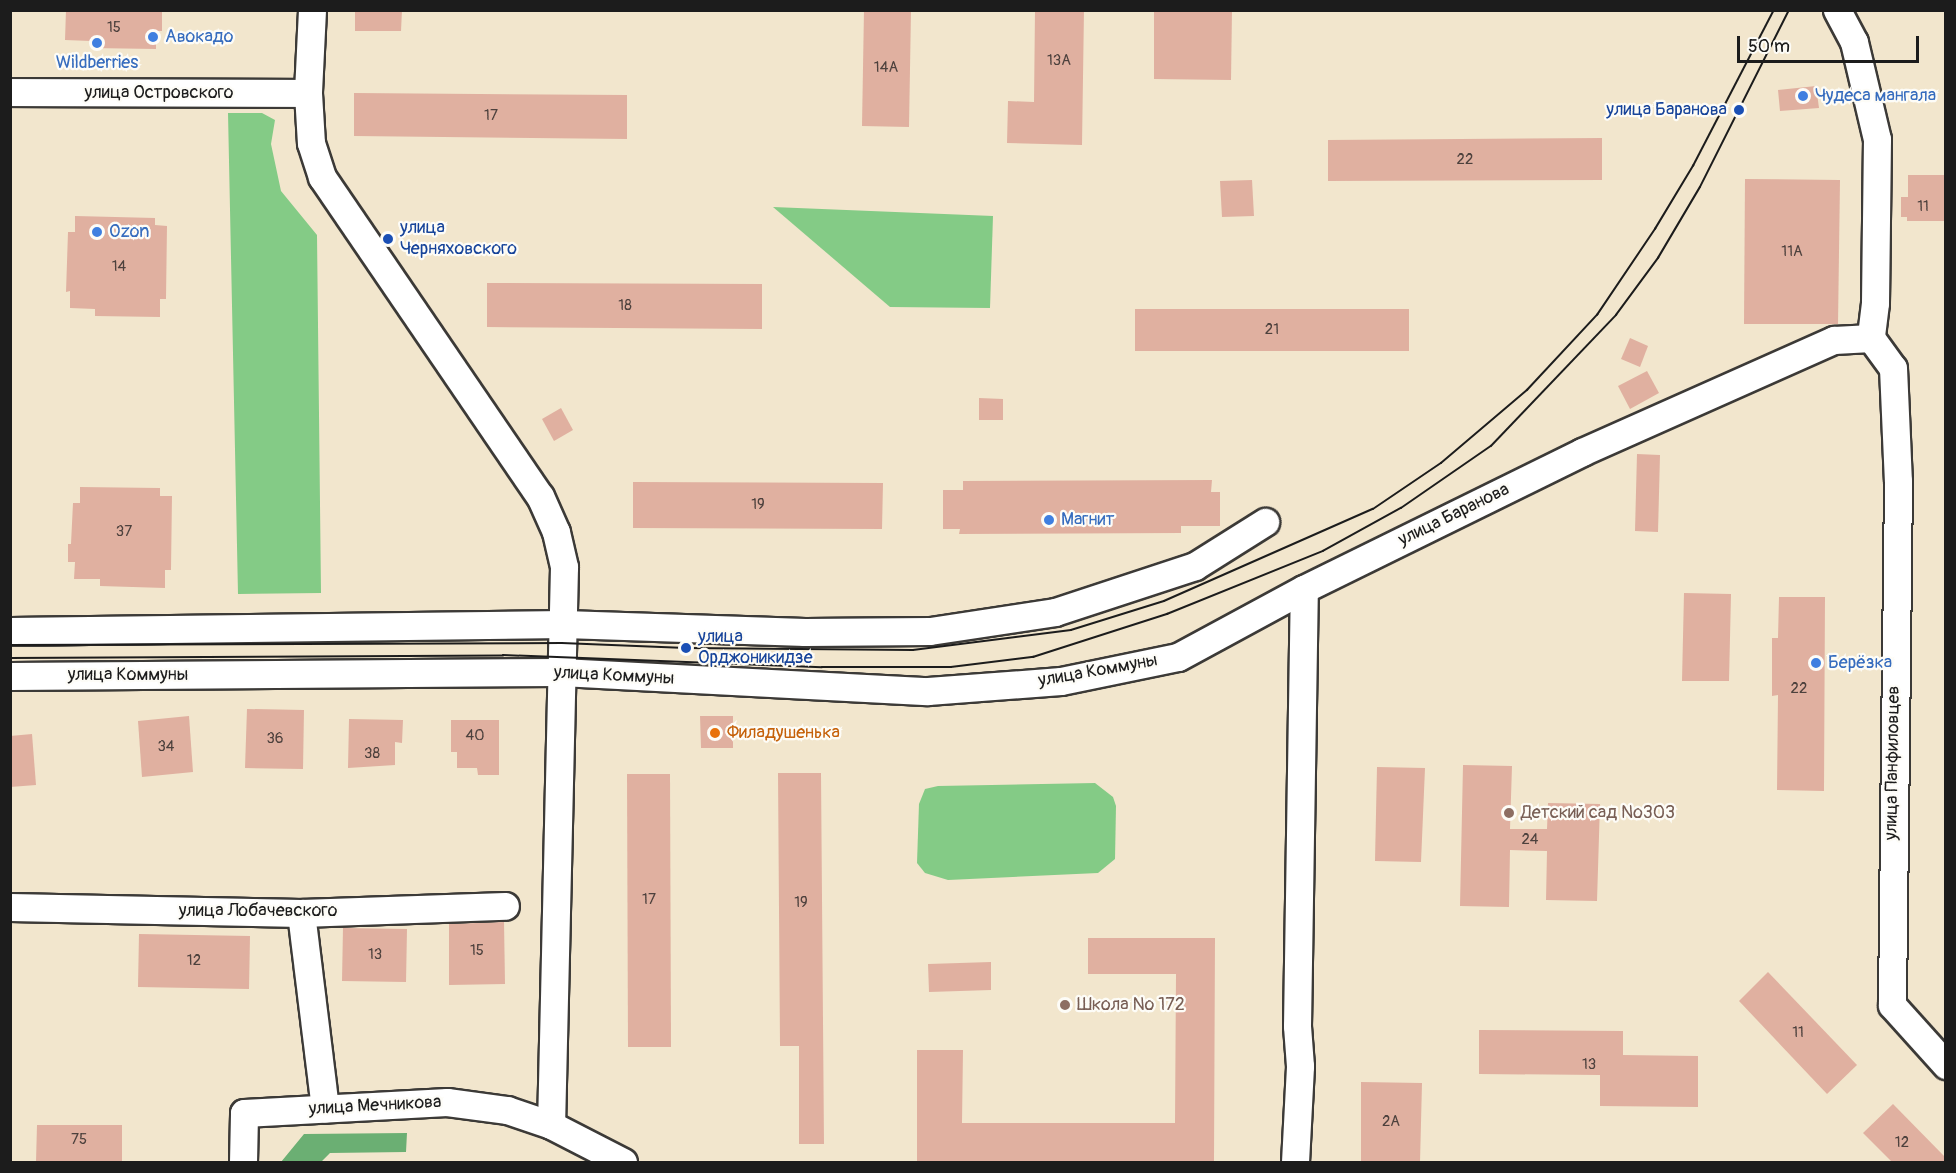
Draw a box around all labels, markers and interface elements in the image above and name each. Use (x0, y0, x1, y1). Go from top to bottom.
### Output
house number: 15 (107, 19, 121, 37)
scale bar (1740, 24, 1922, 62)
place label: Авокадо (165, 26, 233, 48)
marker: Авокадо (146, 30, 160, 44)
text: 50 m (1748, 35, 1790, 58)
marker: Wildberries (90, 36, 104, 50)
place label: Wildberries (56, 52, 138, 74)
house number: 13А (1047, 52, 1071, 70)
house number: 14А (874, 59, 898, 77)
street label: улица Островского (85, 82, 233, 104)
place label: Чудеса мангала (1815, 85, 1936, 107)
marker: Чудеса мангала (1796, 89, 1810, 103)
place label: улица Баранова (1606, 99, 1727, 121)
marker: улица Баранова (1732, 103, 1746, 117)
house number: 17 (484, 107, 498, 125)
house number: 22 (1457, 151, 1473, 169)
house number: 11 (1917, 198, 1929, 216)
place label: улица Черняховского (400, 218, 517, 260)
place label: Ozon (109, 221, 149, 243)
marker: Ozon (90, 225, 104, 239)
marker: улица Черняховского (381, 232, 395, 246)
house number: 11А (1781, 243, 1803, 261)
house number: 14 (112, 258, 126, 276)
house number: 18 (618, 297, 632, 315)
house number: 21 (1265, 321, 1279, 339)
street label: улица Баранова (1395, 479, 1513, 551)
house number: 19 (751, 496, 765, 514)
place label: Магнит (1061, 509, 1114, 531)
marker: Магнит (1042, 513, 1056, 527)
house number: 37 (116, 523, 132, 541)
place label: улица Орджоникидзе (698, 627, 813, 670)
marker: улица Орджоникидзе (679, 641, 693, 655)
street label: улица Коммуны (1037, 650, 1159, 692)
place label: Берёзка (1828, 652, 1892, 674)
marker: Берёзка (1809, 656, 1823, 670)
street label: улица Коммуны (553, 662, 675, 690)
street label: улица Коммуны (68, 664, 188, 686)
house number: 22 (1791, 680, 1807, 698)
street label: улица Панфиловцев (1881, 686, 1905, 840)
place label: Филадушенька (727, 722, 840, 744)
marker: Филадушенька (708, 726, 722, 740)
house number: 40 (466, 727, 484, 745)
house number: 36 (266, 730, 284, 748)
house number: 34 (157, 738, 175, 756)
house number: 38 (364, 745, 380, 763)
place label: Детский сад №303 (1521, 802, 1675, 824)
marker: Детский сад №303 (1502, 806, 1516, 820)
house number: 24 (1521, 831, 1539, 849)
house number: 17 (642, 891, 656, 909)
house number: 19 (794, 894, 808, 912)
street label: улица Лобачевского (179, 900, 337, 922)
house number: 15 (470, 942, 484, 960)
house number: 13 (368, 946, 382, 964)
house number: 12 (187, 952, 201, 970)
place label: Школа № 172 (1077, 994, 1185, 1016)
marker: Школа № 172 (1058, 998, 1072, 1012)
house number: 11 (1792, 1024, 1804, 1042)
house number: 13 (1582, 1056, 1596, 1074)
street label: улица Мечникова (308, 1092, 442, 1120)
house number: 2А (1382, 1113, 1400, 1131)
house number: 75 (71, 1131, 87, 1149)
house number: 12 (1895, 1134, 1909, 1152)

